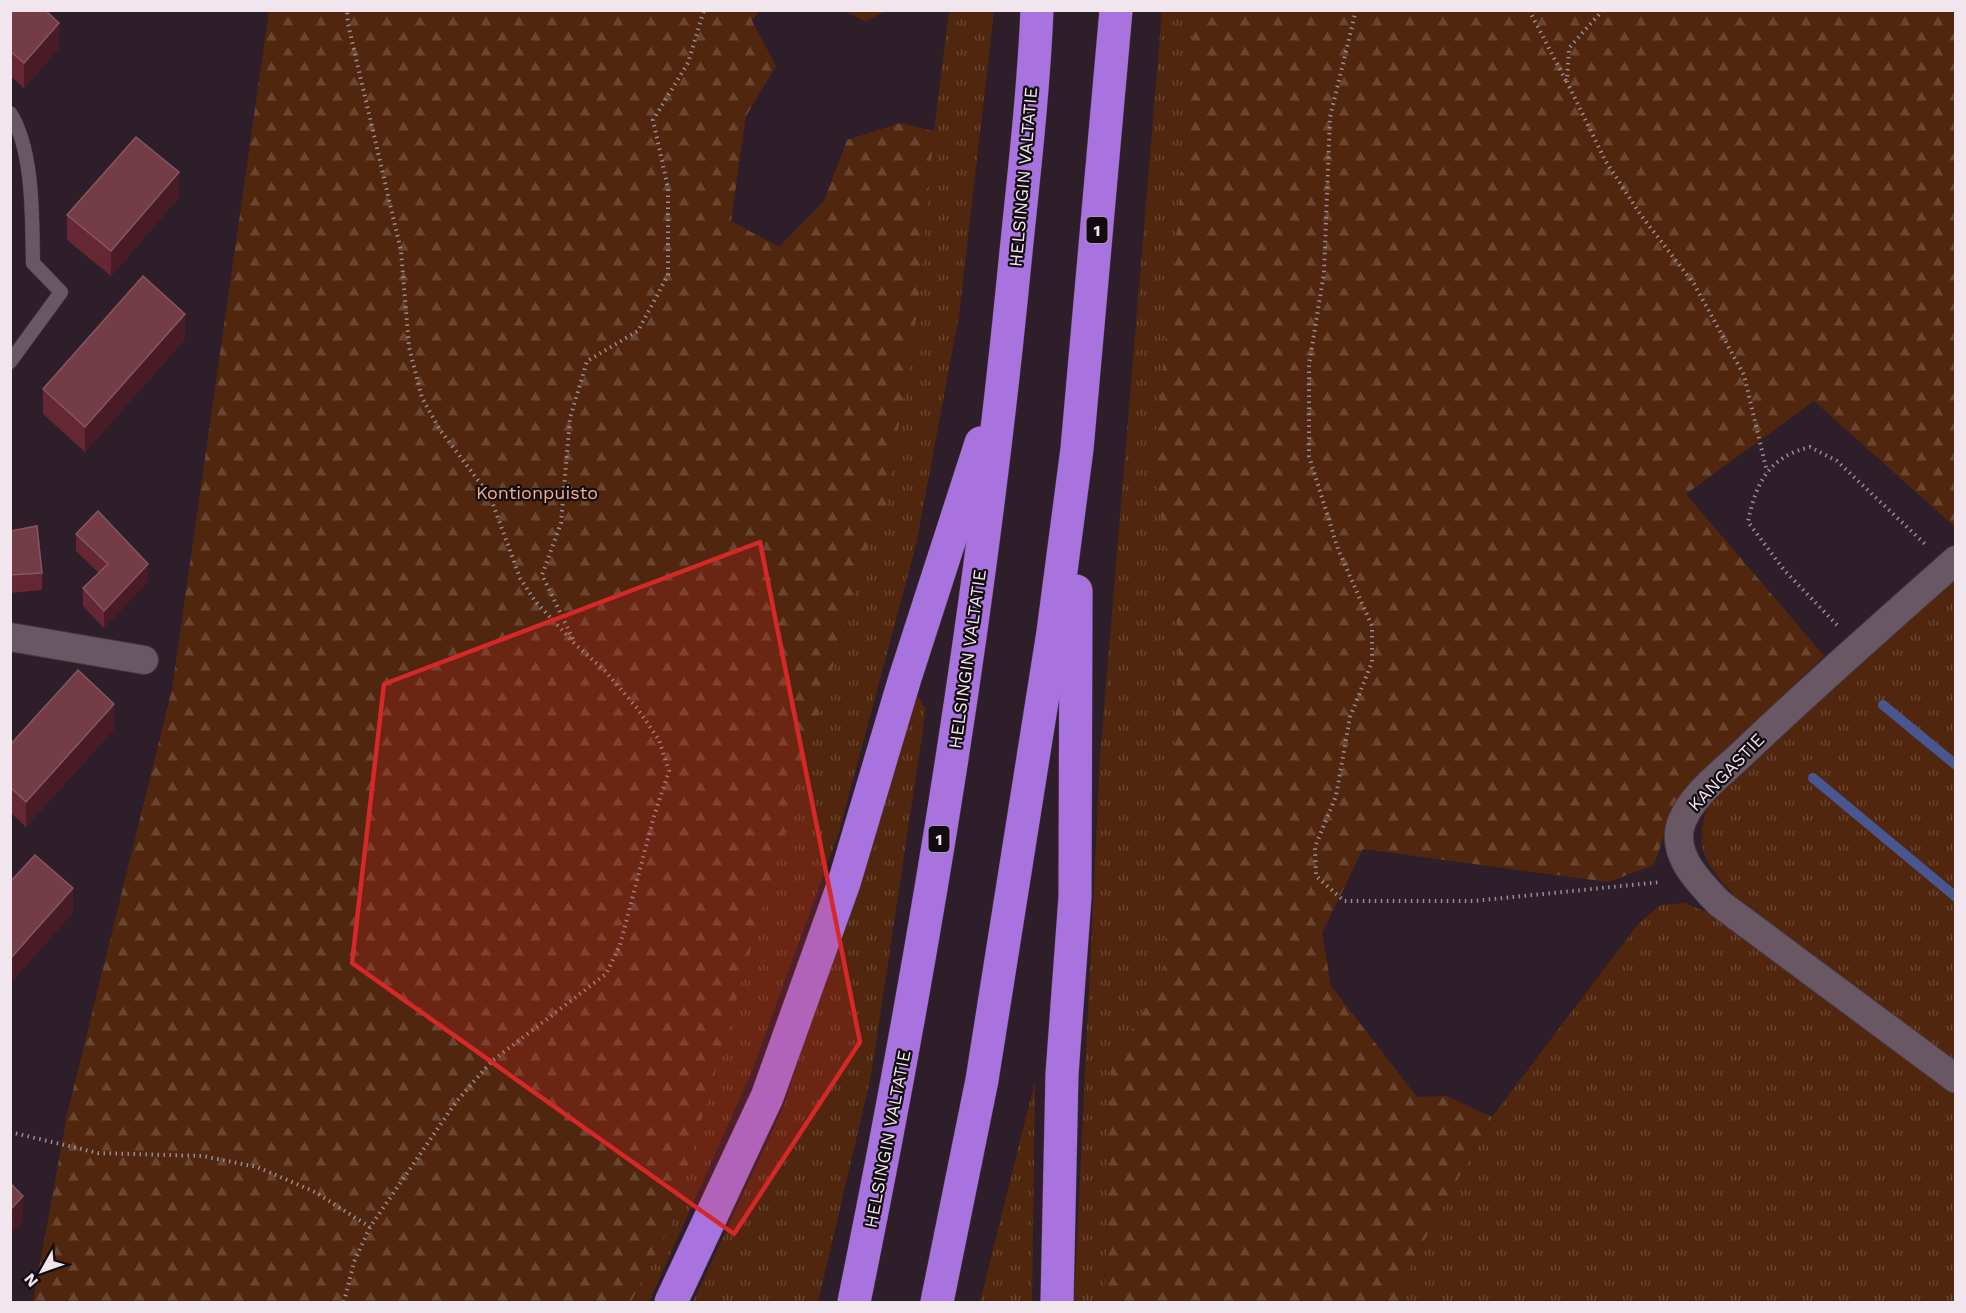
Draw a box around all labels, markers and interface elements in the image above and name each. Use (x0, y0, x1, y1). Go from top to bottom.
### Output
street label: HELSINGIN VALTATIE (1005, 86, 1041, 268)
road number: 1 (1086, 217, 1108, 243)
park label: Kontionpuisto (476, 482, 598, 503)
street label: HELSINGIN VALTATIE (944, 568, 990, 750)
street label: KANGASTIE (1684, 729, 1768, 815)
road number: 1 (928, 826, 950, 852)
street label: HELSINGIN VALTATIE (859, 1048, 915, 1230)
north arrow (12, 1241, 72, 1301)
text: N (20, 1270, 42, 1291)

